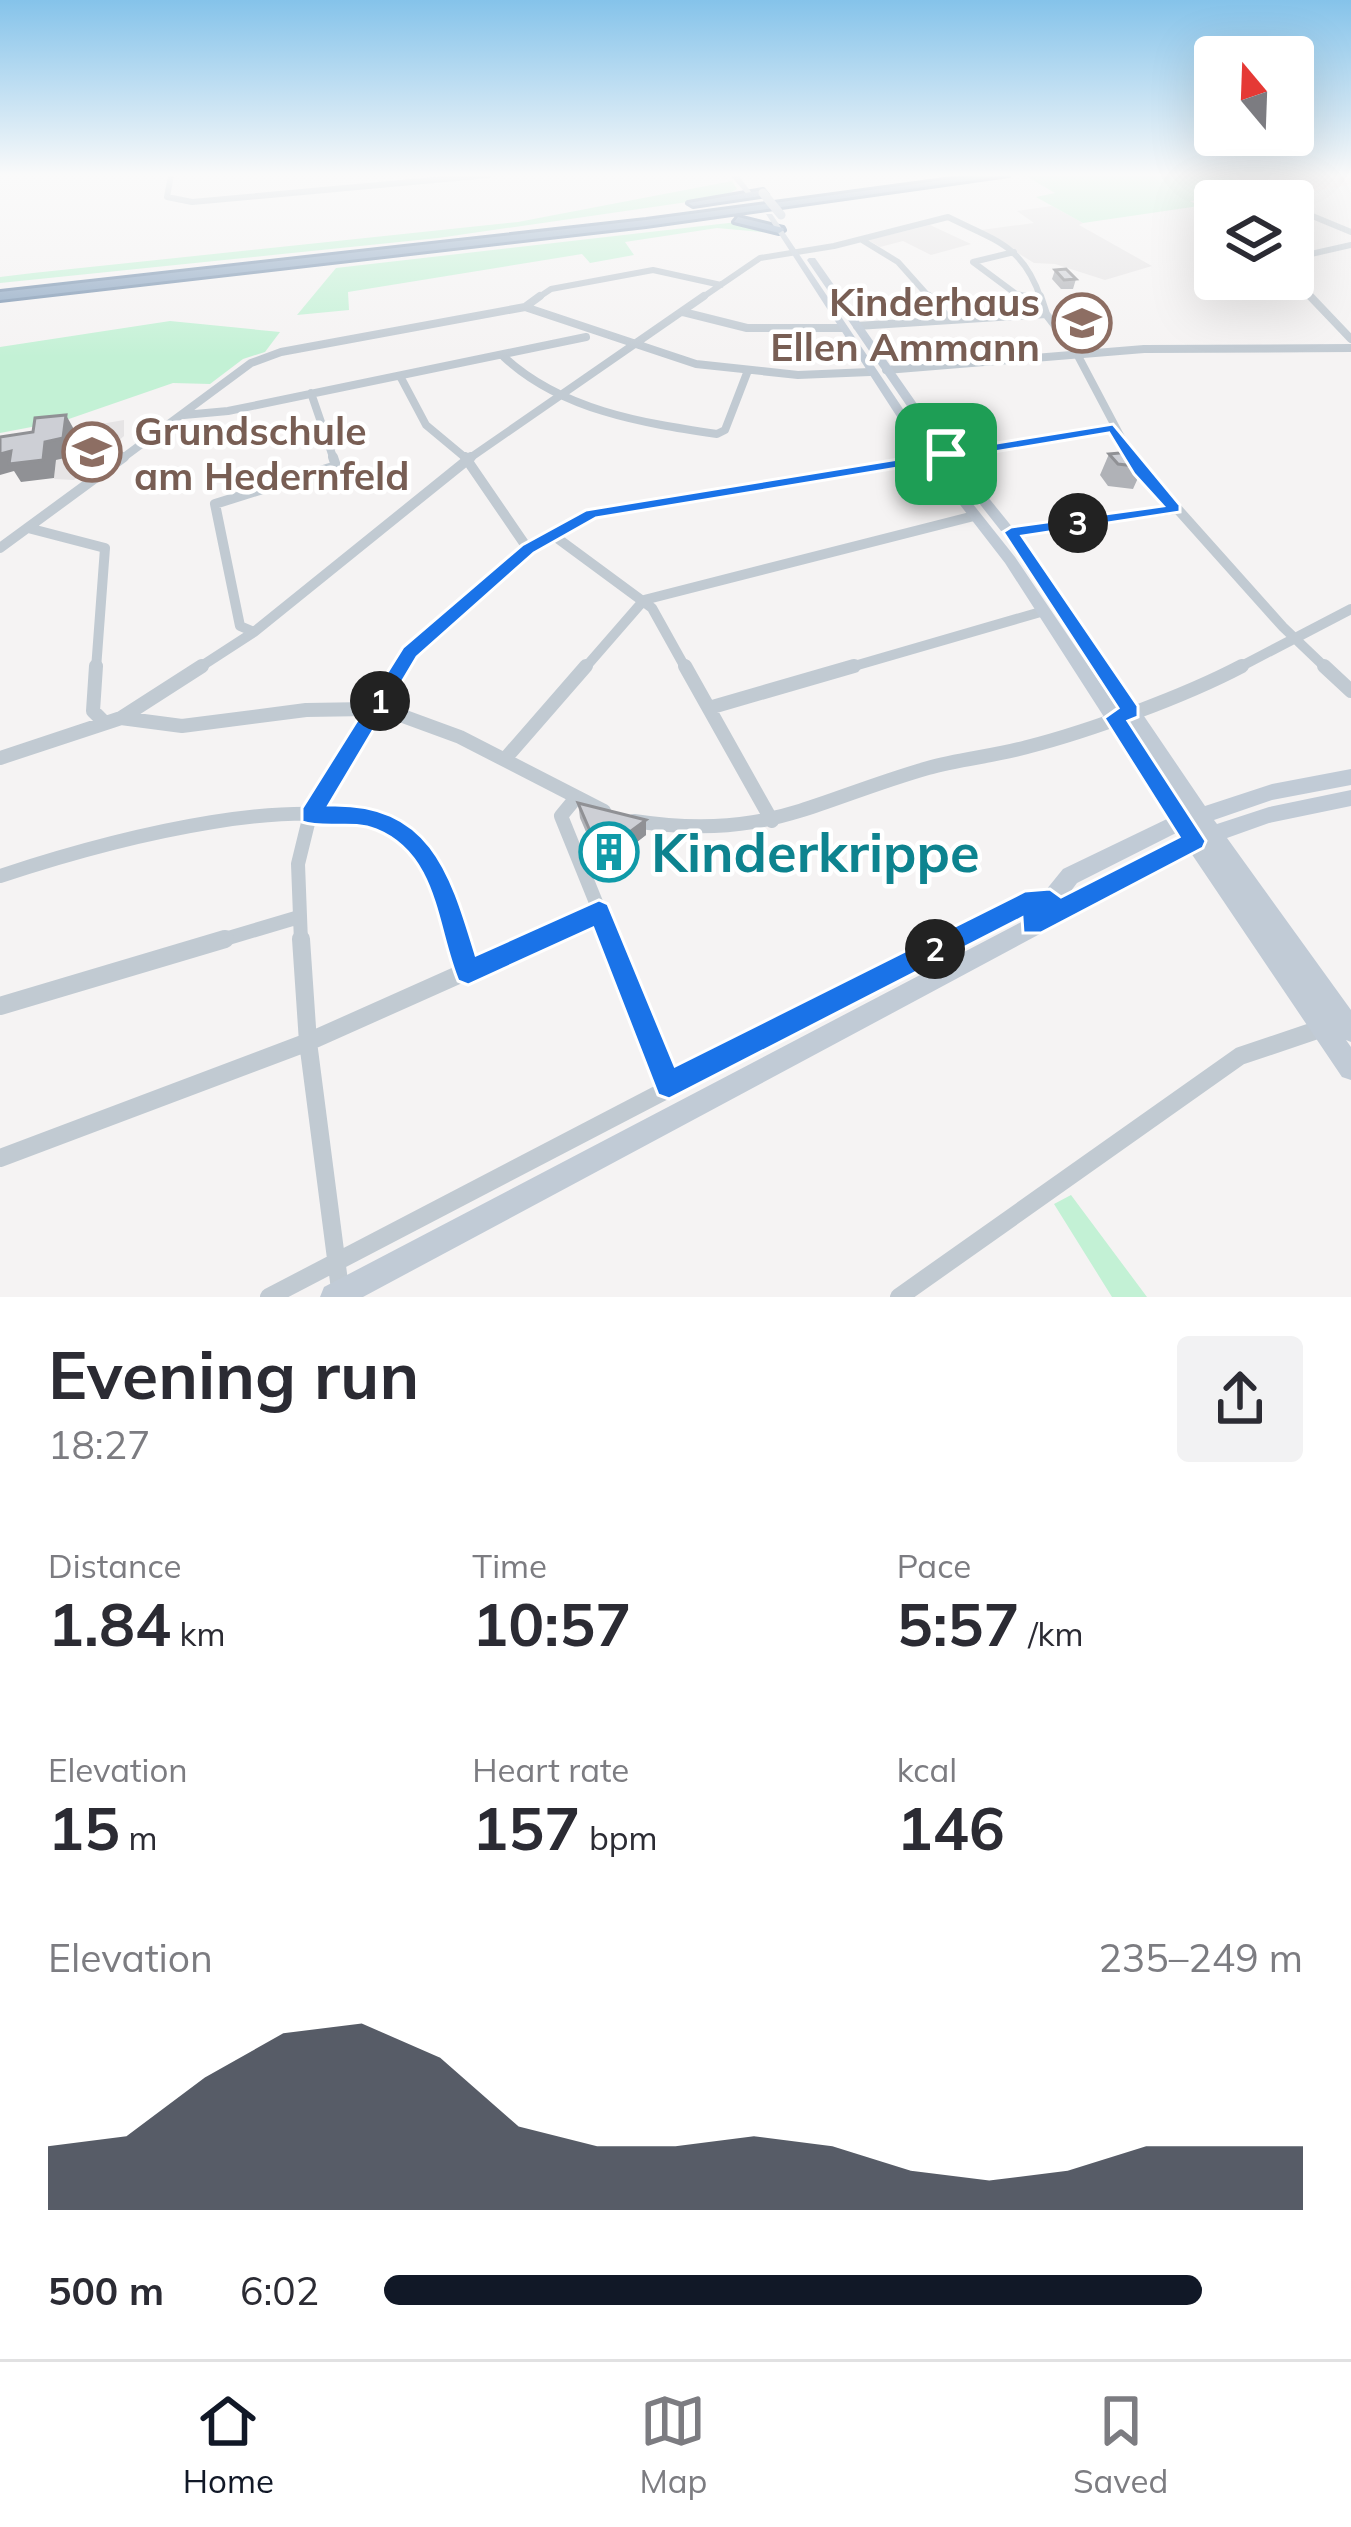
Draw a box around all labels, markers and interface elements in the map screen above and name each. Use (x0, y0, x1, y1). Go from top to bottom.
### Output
north arrow (1194, 36, 1314, 156)
map controls (1194, 36, 1314, 300)
button: layers (1194, 180, 1314, 300)
place label: Kinderhaus Ellen Ammann (770, 277, 1040, 371)
school or university icon: Kinderhaus Ellen Ammann (1051, 292, 1113, 354)
pin (895, 403, 997, 505)
place label: Grundschule am Hedernfeld (134, 406, 409, 500)
school or university icon: Grundschule am Hedernfeld (61, 421, 123, 483)
icon: arrive (913, 421, 979, 487)
pin: 3 (1048, 493, 1108, 553)
text: 3 (1068, 502, 1088, 543)
pin: 1 (350, 671, 410, 731)
text: 1 (370, 680, 390, 721)
place label: Kinderkrippe (651, 818, 980, 886)
building icon: Kinderkrippe (578, 821, 640, 883)
pin: 2 (905, 919, 965, 979)
text: 2 (925, 928, 945, 969)
text: Evening run (48, 1333, 419, 1416)
button: share (1177, 1336, 1303, 1462)
text: 18:27 (48, 1420, 151, 1469)
text: Distance (48, 1545, 181, 1586)
text: Time (472, 1545, 547, 1586)
text: Pace (897, 1545, 971, 1586)
text: 1.84 (48, 1586, 171, 1661)
text: 10:57 (472, 1586, 631, 1661)
text: 5:57 (897, 1586, 1020, 1661)
text: km (171, 1613, 225, 1654)
text: /km (1020, 1613, 1083, 1654)
text: Elevation (48, 1749, 188, 1790)
text: Heart rate (472, 1749, 629, 1790)
text: kcal (897, 1749, 957, 1790)
text: 15 (48, 1790, 120, 1865)
text: 157 (472, 1790, 580, 1865)
text: 146 (897, 1790, 1005, 1865)
text: m (120, 1817, 158, 1858)
text: bpm (580, 1817, 658, 1858)
text: Elevation (48, 1933, 213, 1982)
text: 235–249 m (1098, 1933, 1303, 1982)
text: 500 m (48, 2266, 164, 2315)
text: 6:02 (240, 2266, 319, 2315)
tab: Home (183, 2388, 274, 2501)
tab: Map (639, 2388, 707, 2501)
tab: Saved (1073, 2388, 1168, 2501)

